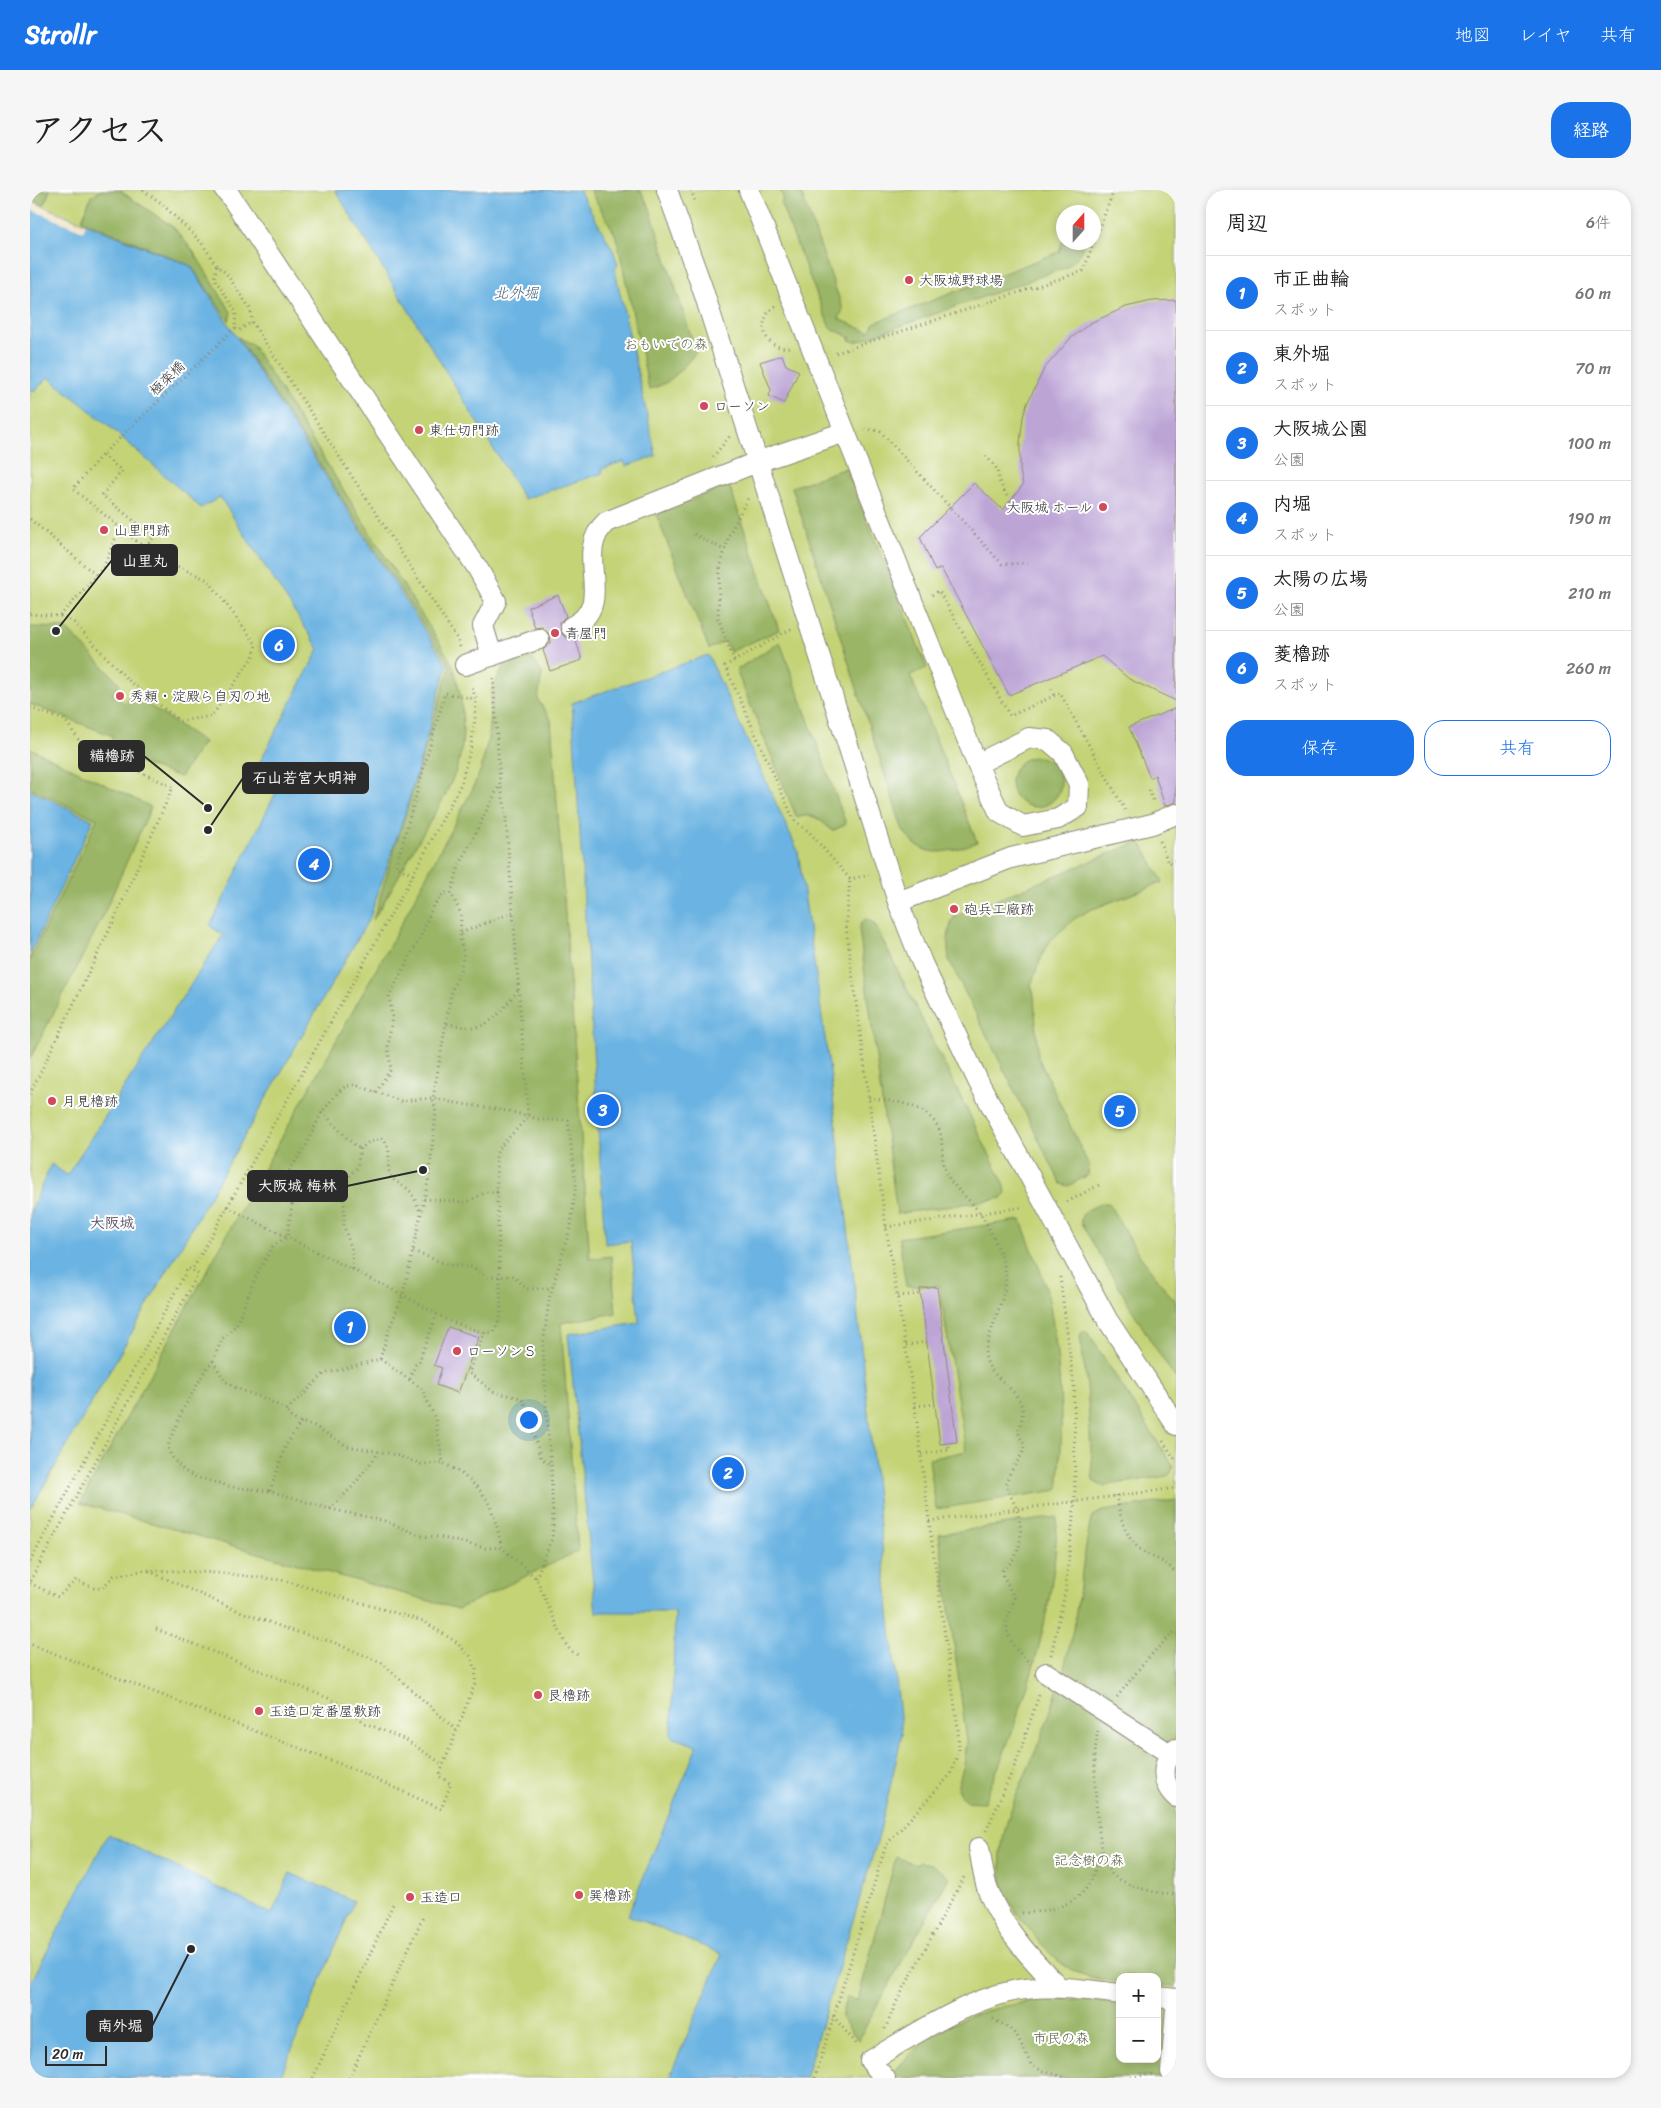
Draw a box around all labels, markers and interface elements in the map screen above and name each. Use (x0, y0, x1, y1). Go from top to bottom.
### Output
text: Strollr (25, 14, 96, 56)
text: 地図 (1455, 19, 1491, 51)
text: レイヤ (1519, 19, 1572, 51)
text: 共有 (1600, 19, 1636, 51)
text: アクセス (30, 99, 168, 161)
button: 経路 (1551, 102, 1631, 158)
text: 周辺 (1226, 204, 1268, 242)
north arrow (1056, 205, 1101, 250)
text: 6件 (1586, 208, 1611, 237)
text: 市正曲輪 (1273, 262, 1349, 295)
place label: 大阪城野球場 (919, 268, 1003, 293)
marker: 大阪城野球場 (903, 274, 915, 286)
text: 1 (1239, 279, 1245, 308)
text: 60 m (1575, 279, 1611, 308)
water label: 北外堀 (493, 280, 539, 306)
text: スポット (1273, 295, 1337, 324)
park label: おもいでの森 (624, 332, 708, 357)
text: 東外堀 (1273, 337, 1330, 370)
text: 2 (1237, 354, 1247, 383)
text: 70 m (1575, 354, 1611, 383)
street label: 極楽橋 (144, 355, 191, 402)
text: スポット (1273, 370, 1337, 399)
place label: ローソン (714, 394, 770, 419)
marker: ローソン (698, 400, 710, 412)
text: 大阪城公園 (1273, 412, 1368, 445)
place label: 東仕切門跡 (429, 418, 499, 443)
marker: 東仕切門跡 (413, 424, 425, 436)
text: 3 (1238, 429, 1246, 458)
text: 100 m (1567, 429, 1611, 458)
text: 公園 (1273, 445, 1305, 474)
text: 内堀 (1273, 487, 1311, 520)
place label: 大阪城 ホール (1006, 495, 1093, 520)
marker: 大阪城 ホール (1097, 501, 1109, 513)
text: 4 (1237, 504, 1247, 533)
text: 190 m (1568, 504, 1611, 533)
place label: 山里門跡 (114, 518, 170, 543)
text: スポット (1273, 520, 1337, 549)
marker: 山里門跡 (98, 524, 110, 536)
callout: 山里丸 (112, 545, 177, 575)
text: 山里丸 (122, 548, 168, 574)
text: 太陽の広場 (1273, 562, 1368, 595)
text: 5 (1237, 579, 1247, 608)
text: 210 m (1568, 579, 1611, 608)
text: 公園 (1273, 595, 1305, 624)
place label: 青屋門 (565, 621, 607, 646)
pin: 6 (263, 626, 295, 664)
marker: 青屋門 (549, 627, 561, 639)
text: 菱櫓跡 (1273, 637, 1330, 670)
text: 6 (1237, 654, 1247, 683)
text: 260 m (1566, 654, 1611, 683)
text: スポット (1273, 670, 1337, 699)
place label: 秀頼・淀殿ら自刃の地 (130, 684, 270, 709)
marker: 秀頼・淀殿ら自刃の地 (114, 690, 126, 702)
button: 保存 (1226, 720, 1414, 776)
button: 共有 (1424, 720, 1611, 776)
callout: 糒櫓跡 (79, 741, 144, 771)
text: 糒櫓跡 (89, 743, 135, 769)
callout: 石山若宮大明神 (243, 763, 368, 793)
text: 石山若宮大明神 (252, 765, 358, 791)
pin: 4 (298, 845, 330, 883)
place label: 砲兵工廠跡 (964, 897, 1034, 922)
marker: 砲兵工廠跡 (948, 903, 960, 915)
place label: 月見櫓跡 (62, 1089, 118, 1114)
pin: 3 (587, 1091, 619, 1129)
pin: 5 (1104, 1092, 1136, 1130)
marker: 月見櫓跡 (46, 1095, 58, 1107)
callout: 大阪城 梅林 (248, 1171, 347, 1201)
text: 大阪城 梅林 (258, 1173, 336, 1199)
district label: 大阪城 (89, 1210, 135, 1236)
pin: 1 (334, 1308, 366, 1346)
place label: ローソンＳ (467, 1339, 537, 1364)
marker: ローソンＳ (451, 1345, 463, 1357)
your location (516, 1407, 542, 1433)
pin: 2 (712, 1454, 744, 1492)
place label: 艮櫓跡 (548, 1683, 590, 1708)
marker: 艮櫓跡 (532, 1689, 544, 1701)
place label: 玉造口定番屋敷跡 (269, 1699, 381, 1724)
marker: 玉造口定番屋敷跡 (253, 1705, 265, 1717)
park label: 記念樹の森 (1054, 1848, 1124, 1873)
place label: 巽櫓跡 (589, 1883, 631, 1908)
place label: 玉造口 (420, 1885, 462, 1910)
marker: 巽櫓跡 (573, 1889, 585, 1901)
marker: 玉造口 (404, 1891, 416, 1903)
map controls (1116, 1973, 1161, 2063)
button: + (1116, 1973, 1161, 2018)
callout: 南外堀 (87, 2011, 152, 2041)
text: 南外堀 (97, 2013, 143, 2039)
button: − (1116, 2018, 1161, 2063)
park label: 市民の森 (1033, 2026, 1089, 2051)
text: 20 m (52, 2042, 83, 2067)
scale bar (45, 2043, 108, 2066)

